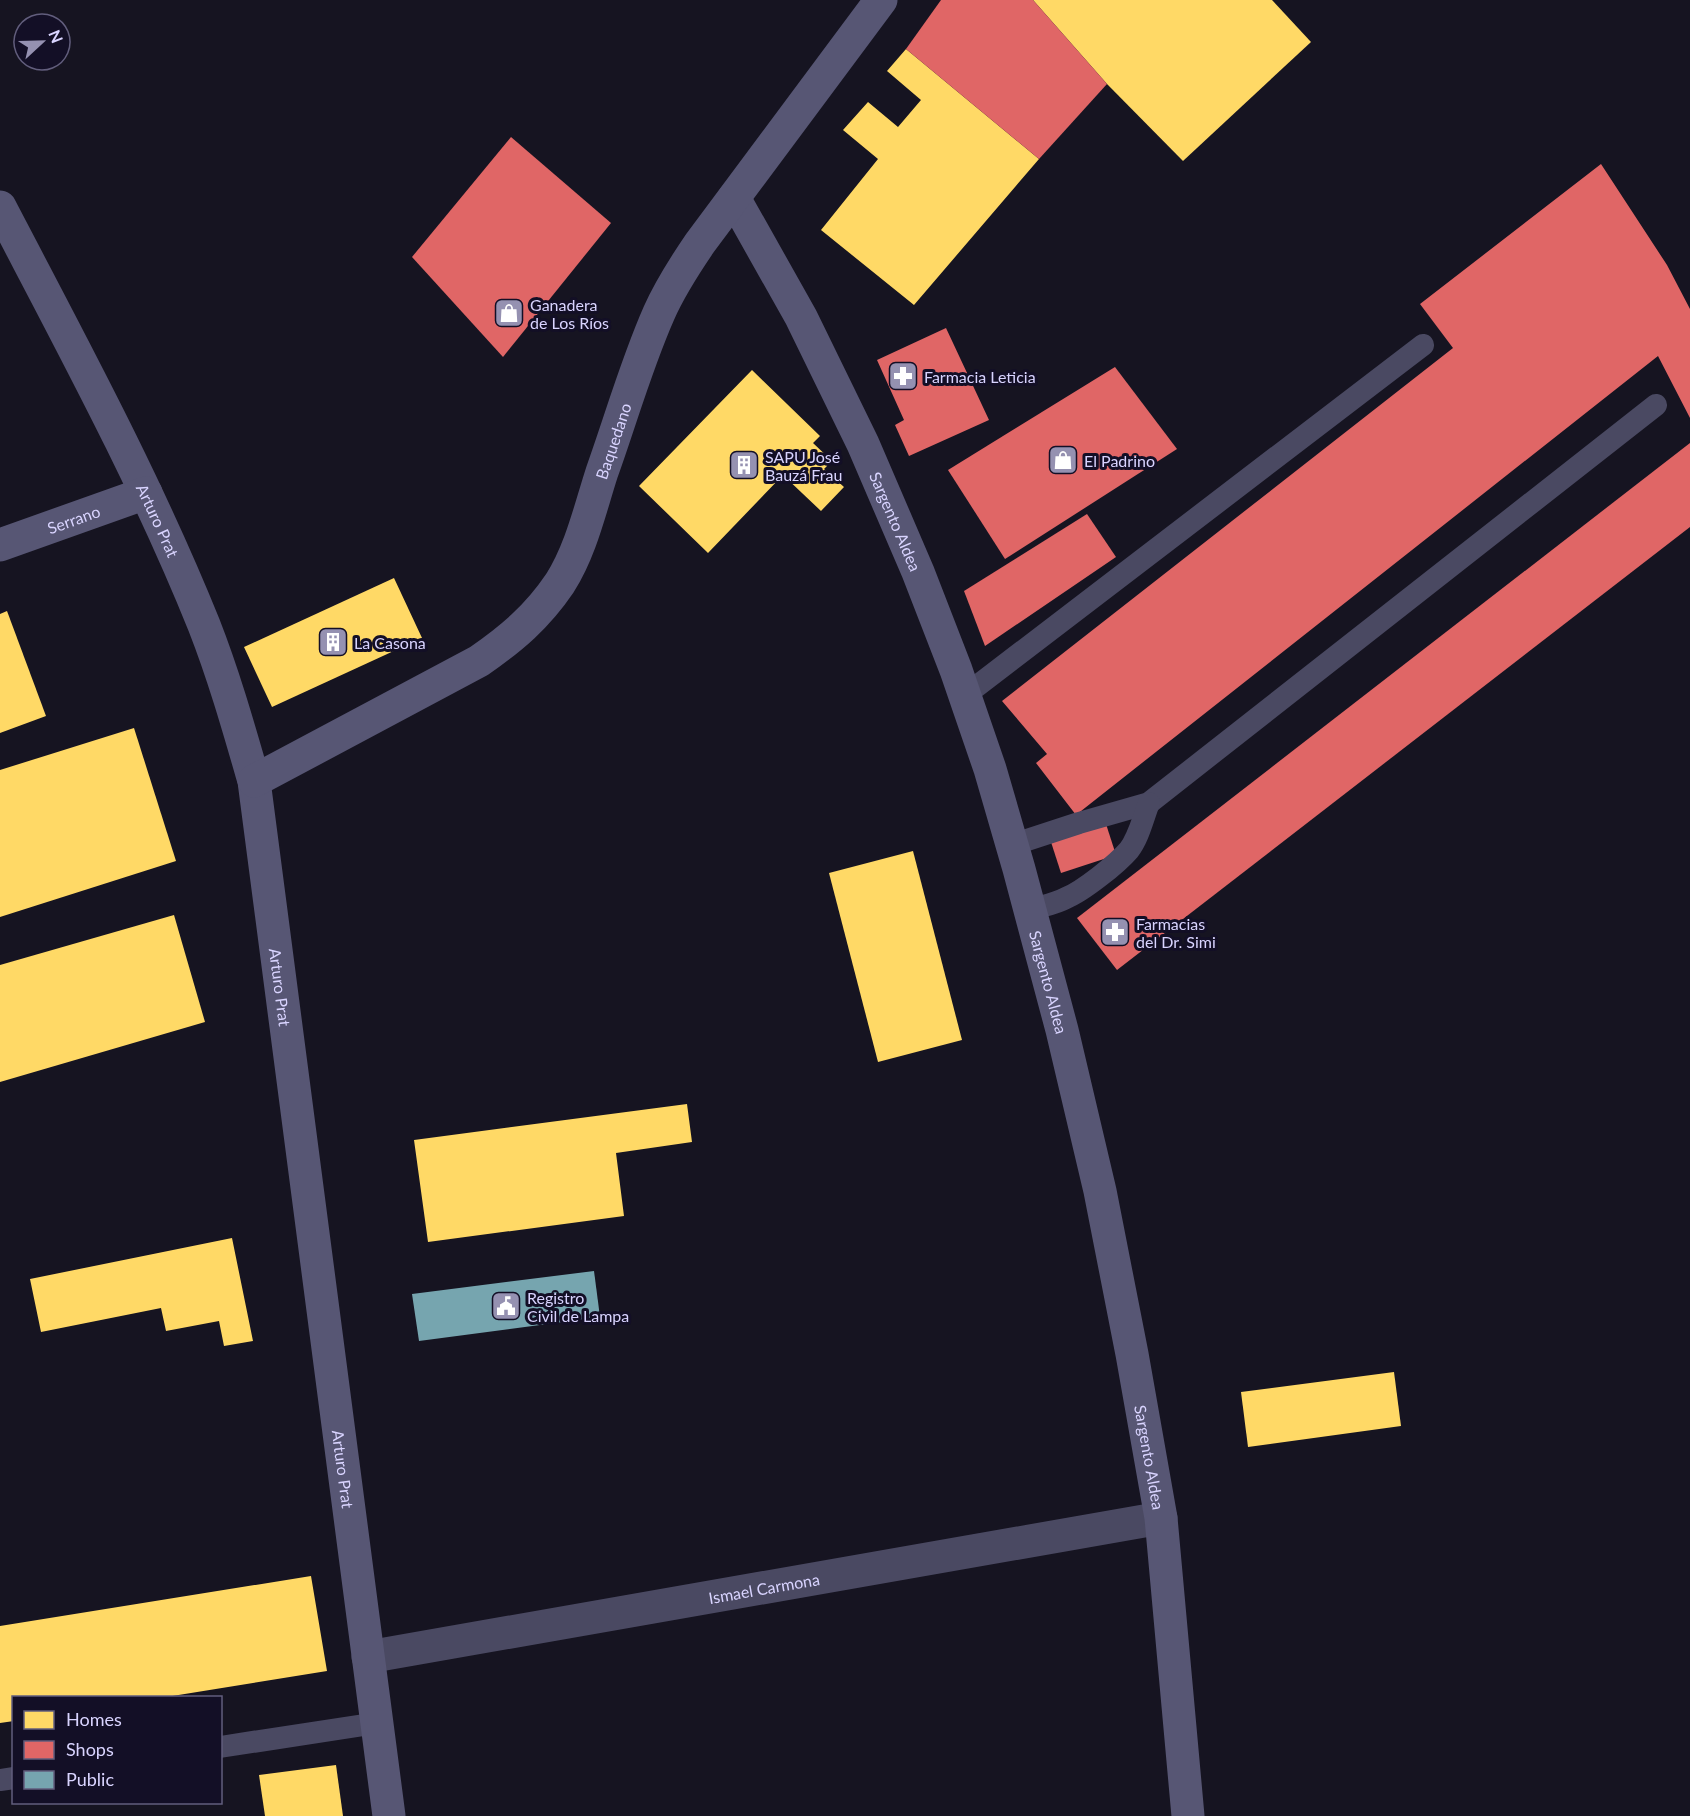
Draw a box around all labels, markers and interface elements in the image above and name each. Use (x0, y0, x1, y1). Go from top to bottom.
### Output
north arrow (12, 12, 72, 72)
text: N (45, 27, 67, 45)
place label: Ganadera de Los Ríos (530, 295, 609, 332)
shop icon: Ganadera de Los Ríos (493, 297, 525, 329)
pharmacy icon: Farmacia Leticia (887, 360, 919, 392)
place label: Farmacia Leticia (924, 367, 1036, 386)
street label: Baquedano (591, 400, 634, 481)
shop icon: El Padrino (1047, 444, 1079, 476)
place label: SAPU José Bauzá Frau (765, 447, 842, 484)
building icon: SAPU José Bauzá Frau (728, 449, 760, 481)
place label: El Padrino (1084, 451, 1155, 470)
street label: Sargento Aldea (867, 469, 926, 574)
street label: Arturo Prat (133, 480, 184, 560)
street label: Serrano (45, 501, 102, 537)
building icon: La Casona (317, 626, 349, 658)
place label: La Casona (354, 633, 426, 652)
place label: Farmacias del Dr. Simi (1136, 914, 1216, 951)
pharmacy icon: Farmacias del Dr. Simi (1099, 916, 1131, 948)
street label: Sargento Aldea (1026, 928, 1072, 1036)
street label: Arturo Prat (266, 947, 295, 1028)
place label: Registro Civil de Lampa (527, 1288, 629, 1325)
public building icon: Registro Civil de Lampa (490, 1290, 522, 1322)
street label: Sargento Aldea (1132, 1403, 1169, 1511)
street label: Arturo Prat (329, 1429, 358, 1510)
street label: Ismael Carmona (707, 1569, 821, 1607)
legend (12, 1696, 222, 1804)
text: Homes (66, 1708, 122, 1730)
text: Shops (66, 1738, 114, 1760)
text: Public (66, 1768, 114, 1790)

